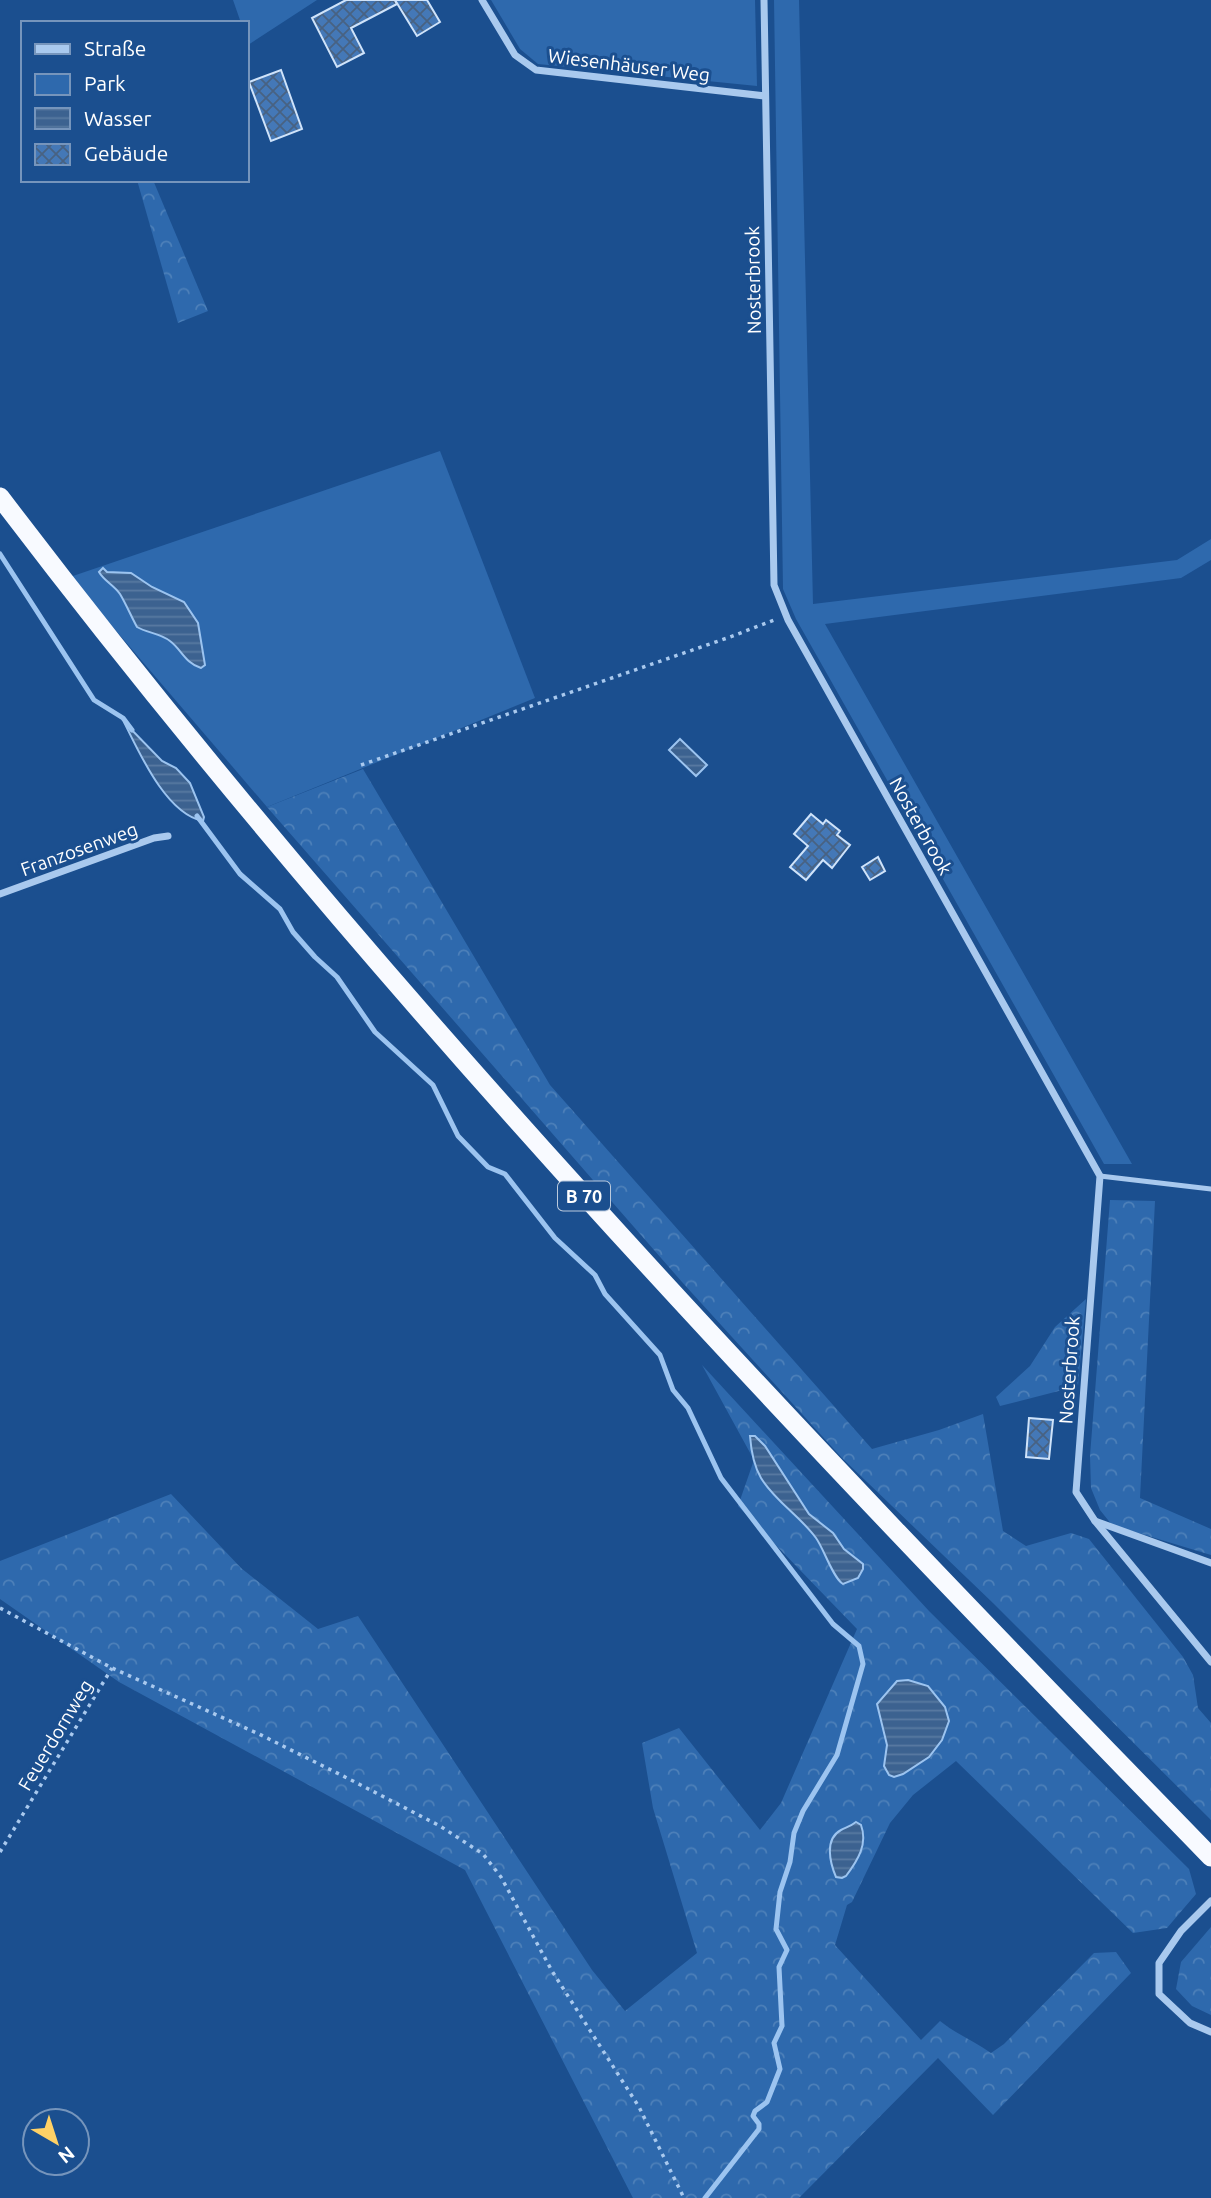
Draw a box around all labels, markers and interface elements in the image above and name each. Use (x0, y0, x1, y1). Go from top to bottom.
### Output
legend (21, 21, 248, 182)
text: Straße (84, 36, 146, 60)
street label: Wiesenhäuser Weg (547, 44, 711, 86)
text: Park (84, 71, 126, 95)
text: Wasser (84, 106, 152, 130)
text: Gebäude (84, 141, 168, 165)
street label: Nosterbrook (741, 225, 765, 334)
street label: Nosterbrook (885, 773, 957, 879)
street label: Franzosenweg (18, 818, 140, 880)
road number: B 70 (558, 1182, 610, 1210)
street label: Nosterbrook (1054, 1315, 1084, 1425)
street label: Feuerdornweg (13, 1676, 97, 1794)
north arrow (21, 2107, 91, 2177)
text: N (54, 2142, 79, 2168)

